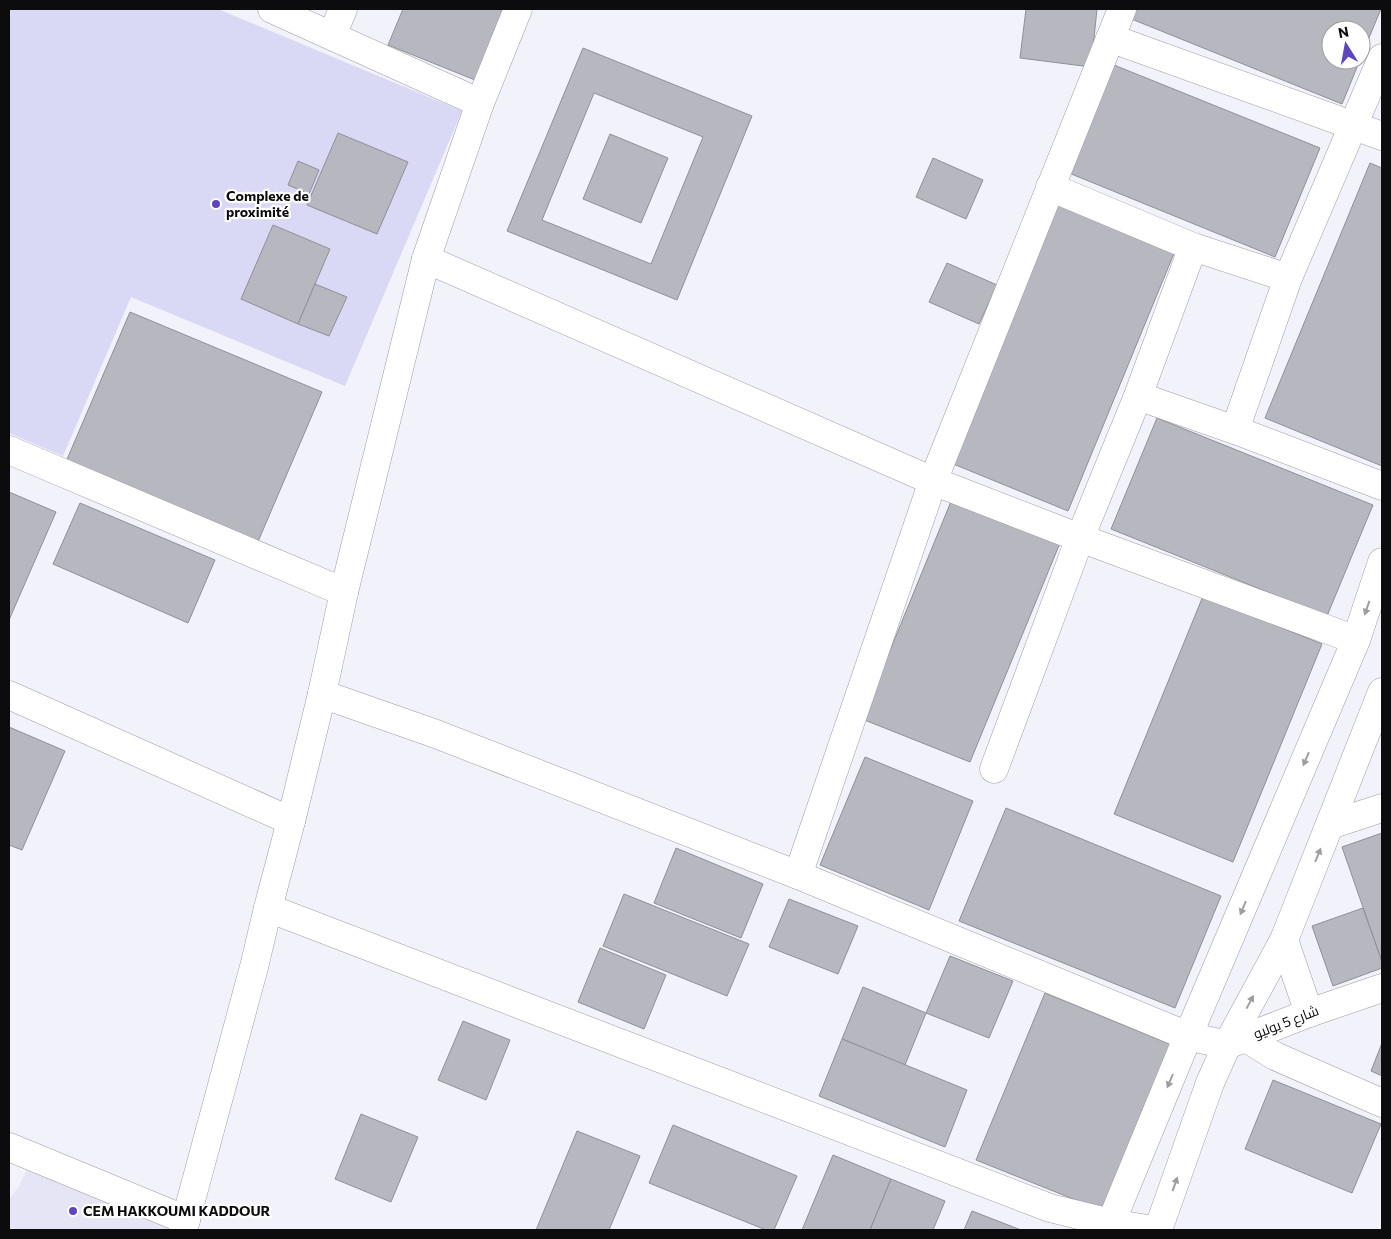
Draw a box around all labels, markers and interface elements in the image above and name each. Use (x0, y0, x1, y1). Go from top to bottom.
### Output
north arrow (1321, 20, 1371, 70)
text: N (1337, 22, 1350, 41)
place label: Complexe de proximité (226, 187, 309, 220)
marker: Complexe de proximité (210, 198, 222, 210)
one-way arrow (1363, 601, 1370, 616)
one-way arrow (1301, 752, 1309, 766)
one-way arrow (1314, 848, 1322, 862)
one-way arrow (1238, 901, 1246, 916)
one-way arrow (1246, 995, 1254, 1010)
street label: شارع 5 يوليو (1251, 1001, 1321, 1043)
one-way arrow (1165, 1074, 1173, 1089)
one-way arrow (1172, 1177, 1179, 1192)
place label: CEM HAKKOUMI KADDOUR (83, 1202, 271, 1219)
marker: CEM HAKKOUMI KADDOUR (67, 1205, 79, 1217)

